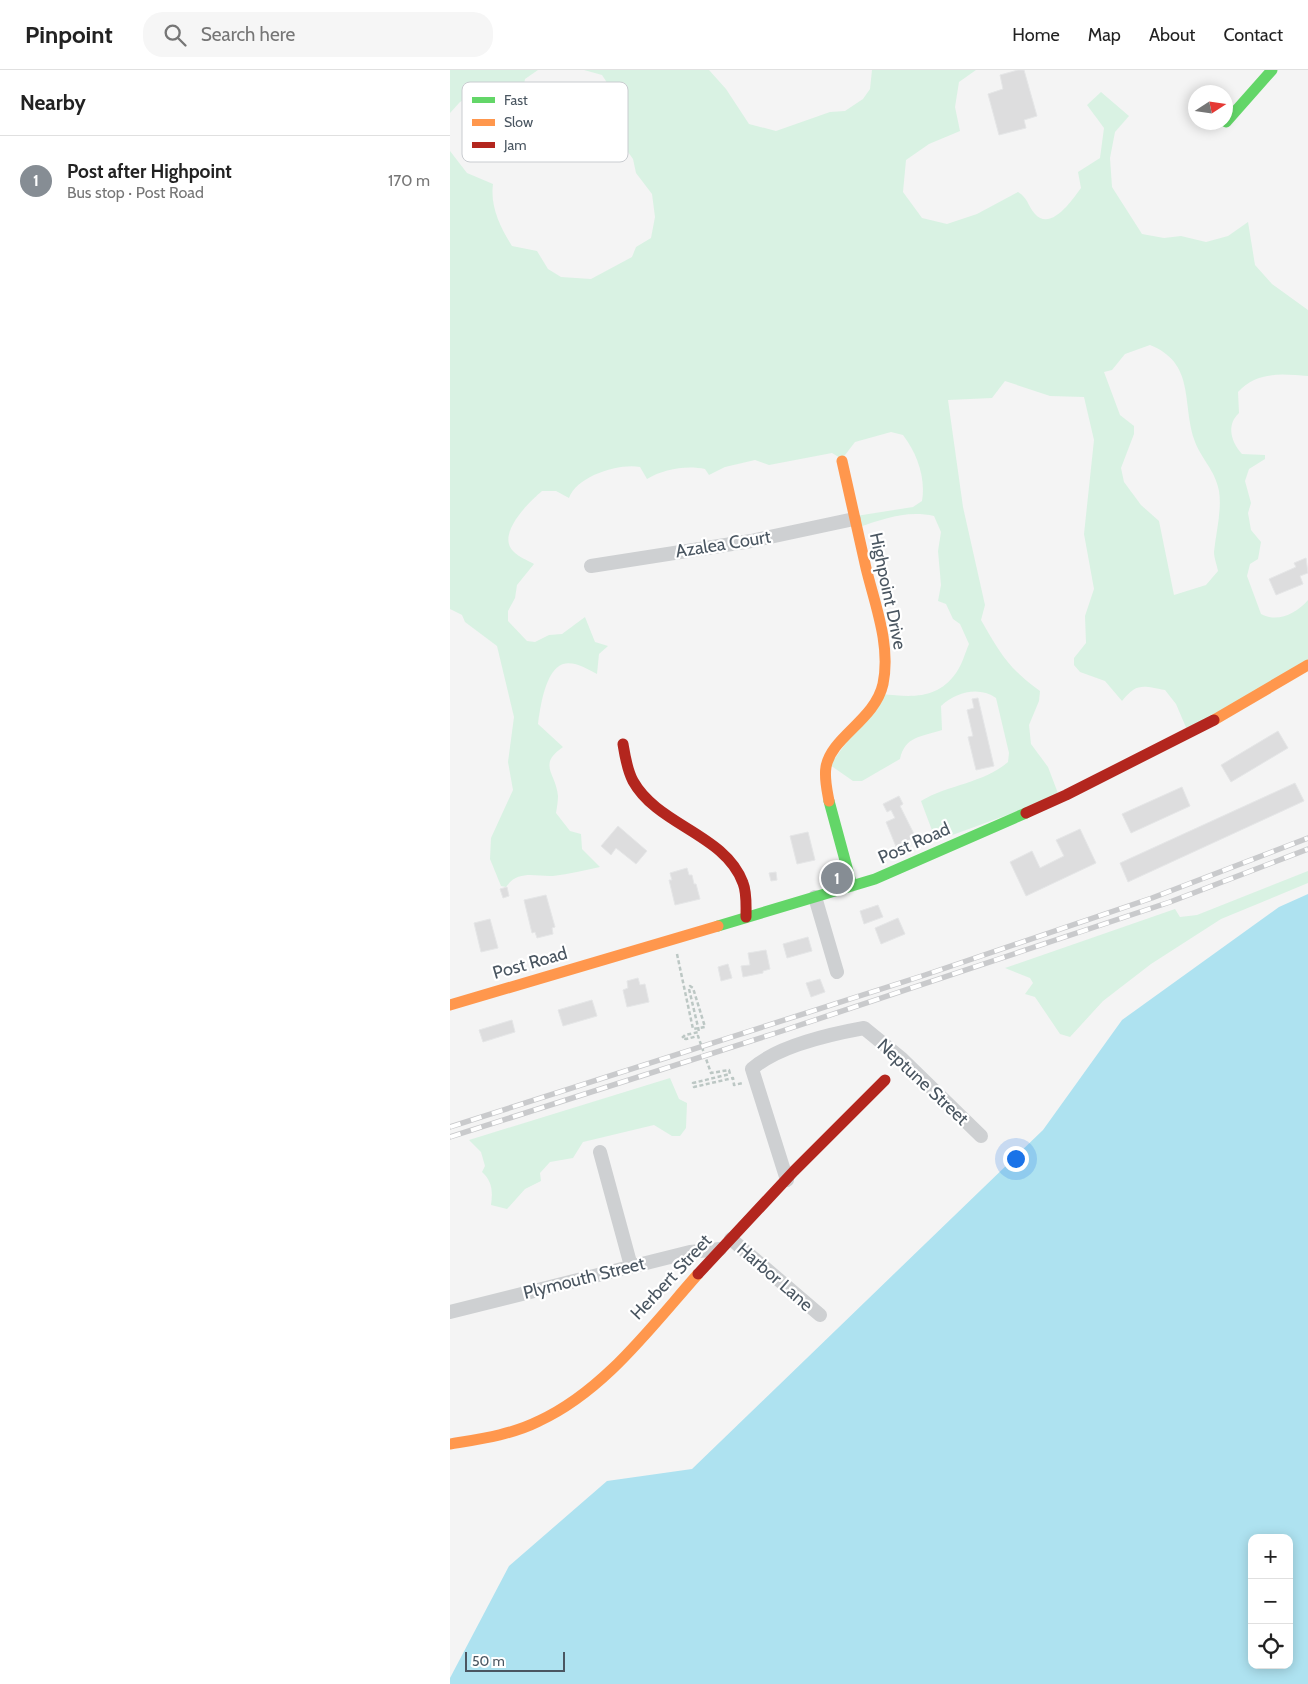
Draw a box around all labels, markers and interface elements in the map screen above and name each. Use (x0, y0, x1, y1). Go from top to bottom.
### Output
search box (143, 12, 493, 57)
text: Pinpoint (25, 20, 113, 49)
icon: search (161, 21, 189, 49)
text: Search here (201, 23, 295, 46)
text: Home (1012, 24, 1060, 46)
text: Map (1088, 24, 1121, 46)
text: About (1149, 24, 1195, 46)
text: Contact (1223, 24, 1283, 46)
legend (462, 82, 628, 162)
north arrow (1188, 85, 1233, 130)
text: Nearby (20, 90, 86, 115)
text: Fast (504, 91, 528, 109)
text: Slow (504, 113, 533, 131)
text: Jam (503, 136, 526, 154)
text: Post after Highpoint (67, 160, 232, 183)
text: 1 (33, 171, 39, 190)
text: 170 m (388, 171, 430, 190)
text: Bus stop · Post Road (67, 183, 204, 202)
street label: Azalea Court (674, 526, 772, 562)
street label: Highpoint Drive (865, 530, 911, 652)
street label: Post Road (875, 817, 953, 869)
pin: 1 (821, 859, 853, 897)
street label: Post Road (490, 942, 570, 984)
street label: Neptune Street (873, 1034, 973, 1130)
your location (1003, 1146, 1029, 1172)
street label: Herbert Street (626, 1230, 716, 1324)
street label: Harbor Lane (733, 1238, 817, 1316)
street label: Plymouth Street (521, 1252, 647, 1304)
map controls (1248, 1534, 1293, 1669)
button: + (1248, 1534, 1293, 1579)
button: − (1248, 1579, 1293, 1624)
button: locate (1248, 1624, 1293, 1669)
scale bar (465, 1649, 565, 1672)
text: 50 m (472, 1652, 505, 1670)

